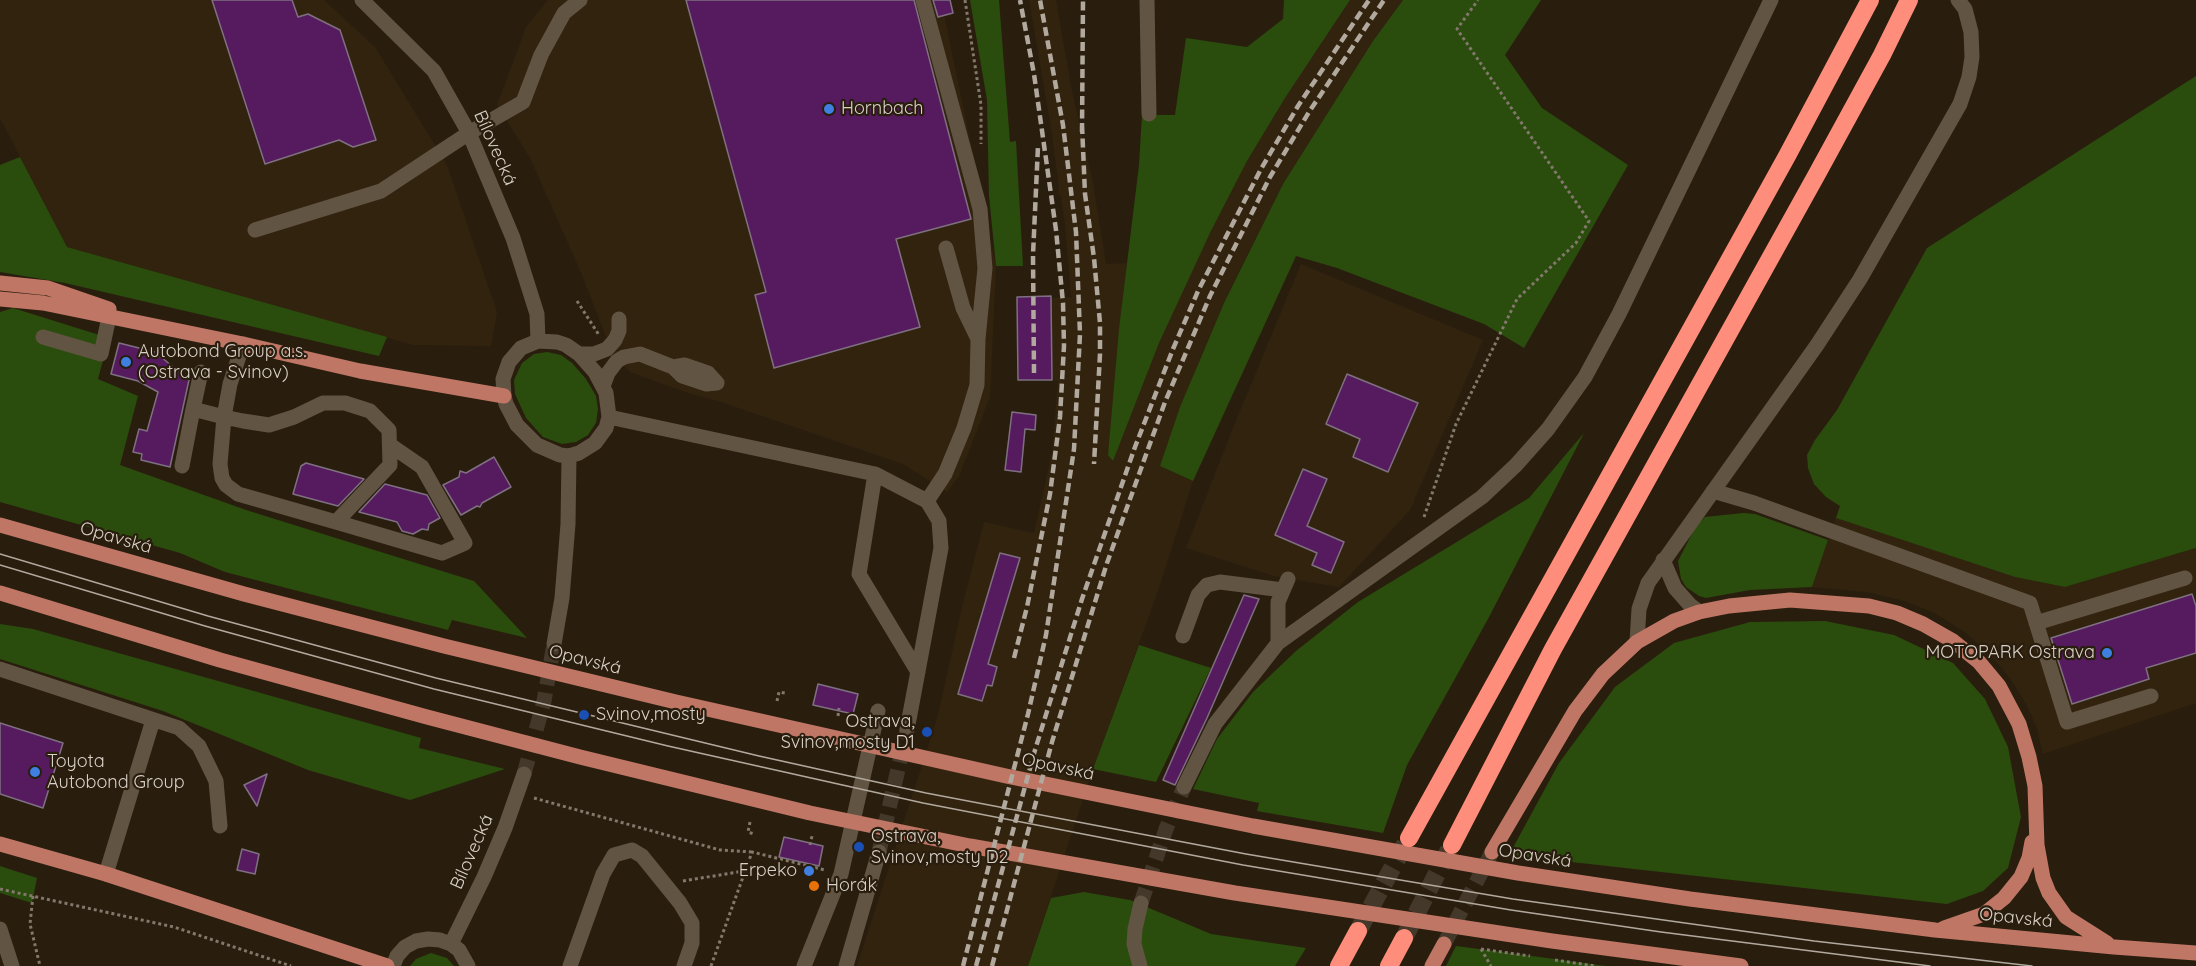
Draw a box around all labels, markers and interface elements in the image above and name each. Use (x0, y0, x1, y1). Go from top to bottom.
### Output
place label: Hornbach (841, 98, 924, 120)
marker: Hornbach (822, 102, 836, 116)
street label: Bílovecká (469, 107, 521, 189)
place label: Autobond Group a.s. (Ostrava - Svinov) (138, 341, 306, 384)
marker: Autobond Group a.s. (Ostrava - Svinov) (119, 355, 133, 369)
street label: Opavská (78, 517, 154, 559)
street label: Opavská (547, 641, 623, 679)
place label: MOTOPARK Ostrava (1925, 642, 2095, 664)
marker: MOTOPARK Ostrava (2100, 646, 2114, 660)
place label: Svinov,mosty (596, 704, 706, 726)
marker: Svinov,mosty (577, 708, 591, 722)
place label: Ostrava, Svinov,mosty D1 (781, 711, 915, 754)
marker: Ostrava, Svinov,mosty D1 (920, 725, 934, 739)
street label: Opavská (1020, 749, 1096, 785)
place label: Toyota Autobond Group (47, 751, 185, 794)
marker: Toyota Autobond Group (28, 765, 42, 779)
street label: Bílovecká (446, 811, 498, 893)
place label: Ostrava, Svinov,mosty D2 (871, 826, 1009, 868)
marker: Ostrava, Svinov,mosty D2 (852, 840, 866, 854)
street label: Opavská (1497, 840, 1573, 872)
place label: Erpeko (739, 860, 797, 882)
marker: Erpeko (802, 864, 816, 878)
place label: Horák (826, 875, 877, 897)
marker: Horák (807, 879, 821, 893)
street label: Opavská (1978, 903, 2054, 933)

